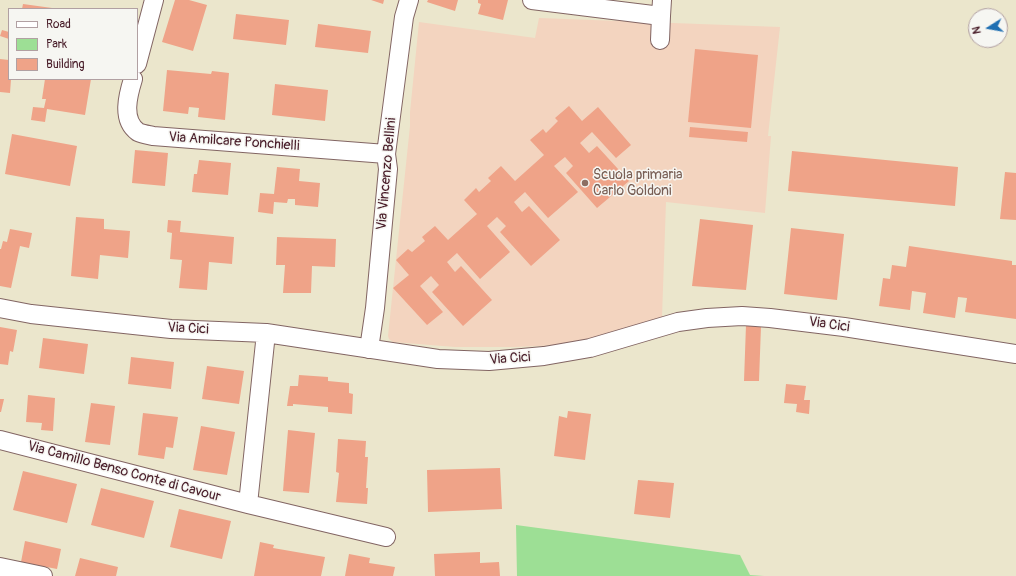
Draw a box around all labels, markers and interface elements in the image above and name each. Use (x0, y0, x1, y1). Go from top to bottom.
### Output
legend (8, 8, 138, 80)
north arrow (968, 8, 1008, 48)
text: Road (46, 17, 71, 32)
text: N (970, 25, 984, 35)
text: Park (46, 37, 67, 52)
text: Building (46, 57, 85, 72)
street label: Via Vincenzo Bellini (374, 117, 400, 231)
street label: Via Amilcare Ponchielli (168, 129, 300, 155)
place label: Scuola primaria Carlo Goldoni (593, 167, 682, 200)
marker: Scuola primaria Carlo Goldoni (580, 178, 590, 188)
street label: Via Cici (807, 314, 851, 336)
street label: Via Cici (167, 320, 209, 338)
street label: Via Cici (489, 349, 531, 369)
street label: Via Camillo Benso Conte di Cavour (25, 438, 223, 506)

